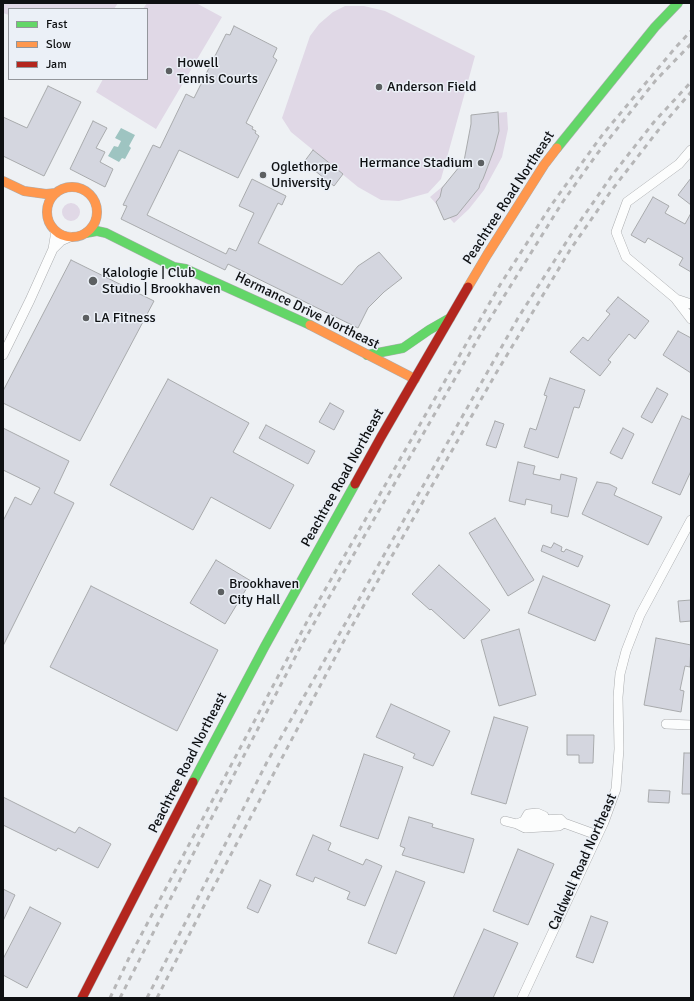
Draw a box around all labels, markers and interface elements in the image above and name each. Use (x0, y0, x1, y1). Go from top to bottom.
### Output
legend (8, 8, 148, 80)
text: Fast (46, 17, 67, 32)
text: Slow (46, 37, 71, 52)
place label: Howell Tennis Courts (177, 55, 258, 88)
text: Jam (46, 57, 67, 72)
marker: Howell Tennis Courts (164, 66, 174, 76)
place label: Anderson Field (387, 79, 476, 95)
marker: Anderson Field (374, 82, 384, 92)
street label: Peachtree Road Northeast (460, 128, 558, 268)
place label: Hermance Stadium (359, 155, 473, 171)
marker: Hermance Stadium (476, 158, 486, 168)
place label: Oglethorpe University (271, 159, 338, 192)
marker: Oglethorpe University (258, 170, 268, 180)
place label: Kalologie | Club Studio | Brookhaven (102, 265, 221, 298)
street label: Hermance Drive Northeast (232, 269, 382, 353)
marker: Kalologie | Club Studio | Brookhaven (87, 275, 99, 287)
place label: LA Fitness (94, 310, 156, 326)
marker: LA Fitness (81, 313, 91, 323)
street label: Peachtree Road Northeast (298, 406, 388, 550)
place label: Brookhaven City Hall (229, 576, 299, 608)
marker: Brookhaven City Hall (216, 587, 226, 597)
street label: Peachtree Road Northeast (145, 690, 231, 836)
street label: Caldwell Road Northeast (545, 791, 621, 933)

